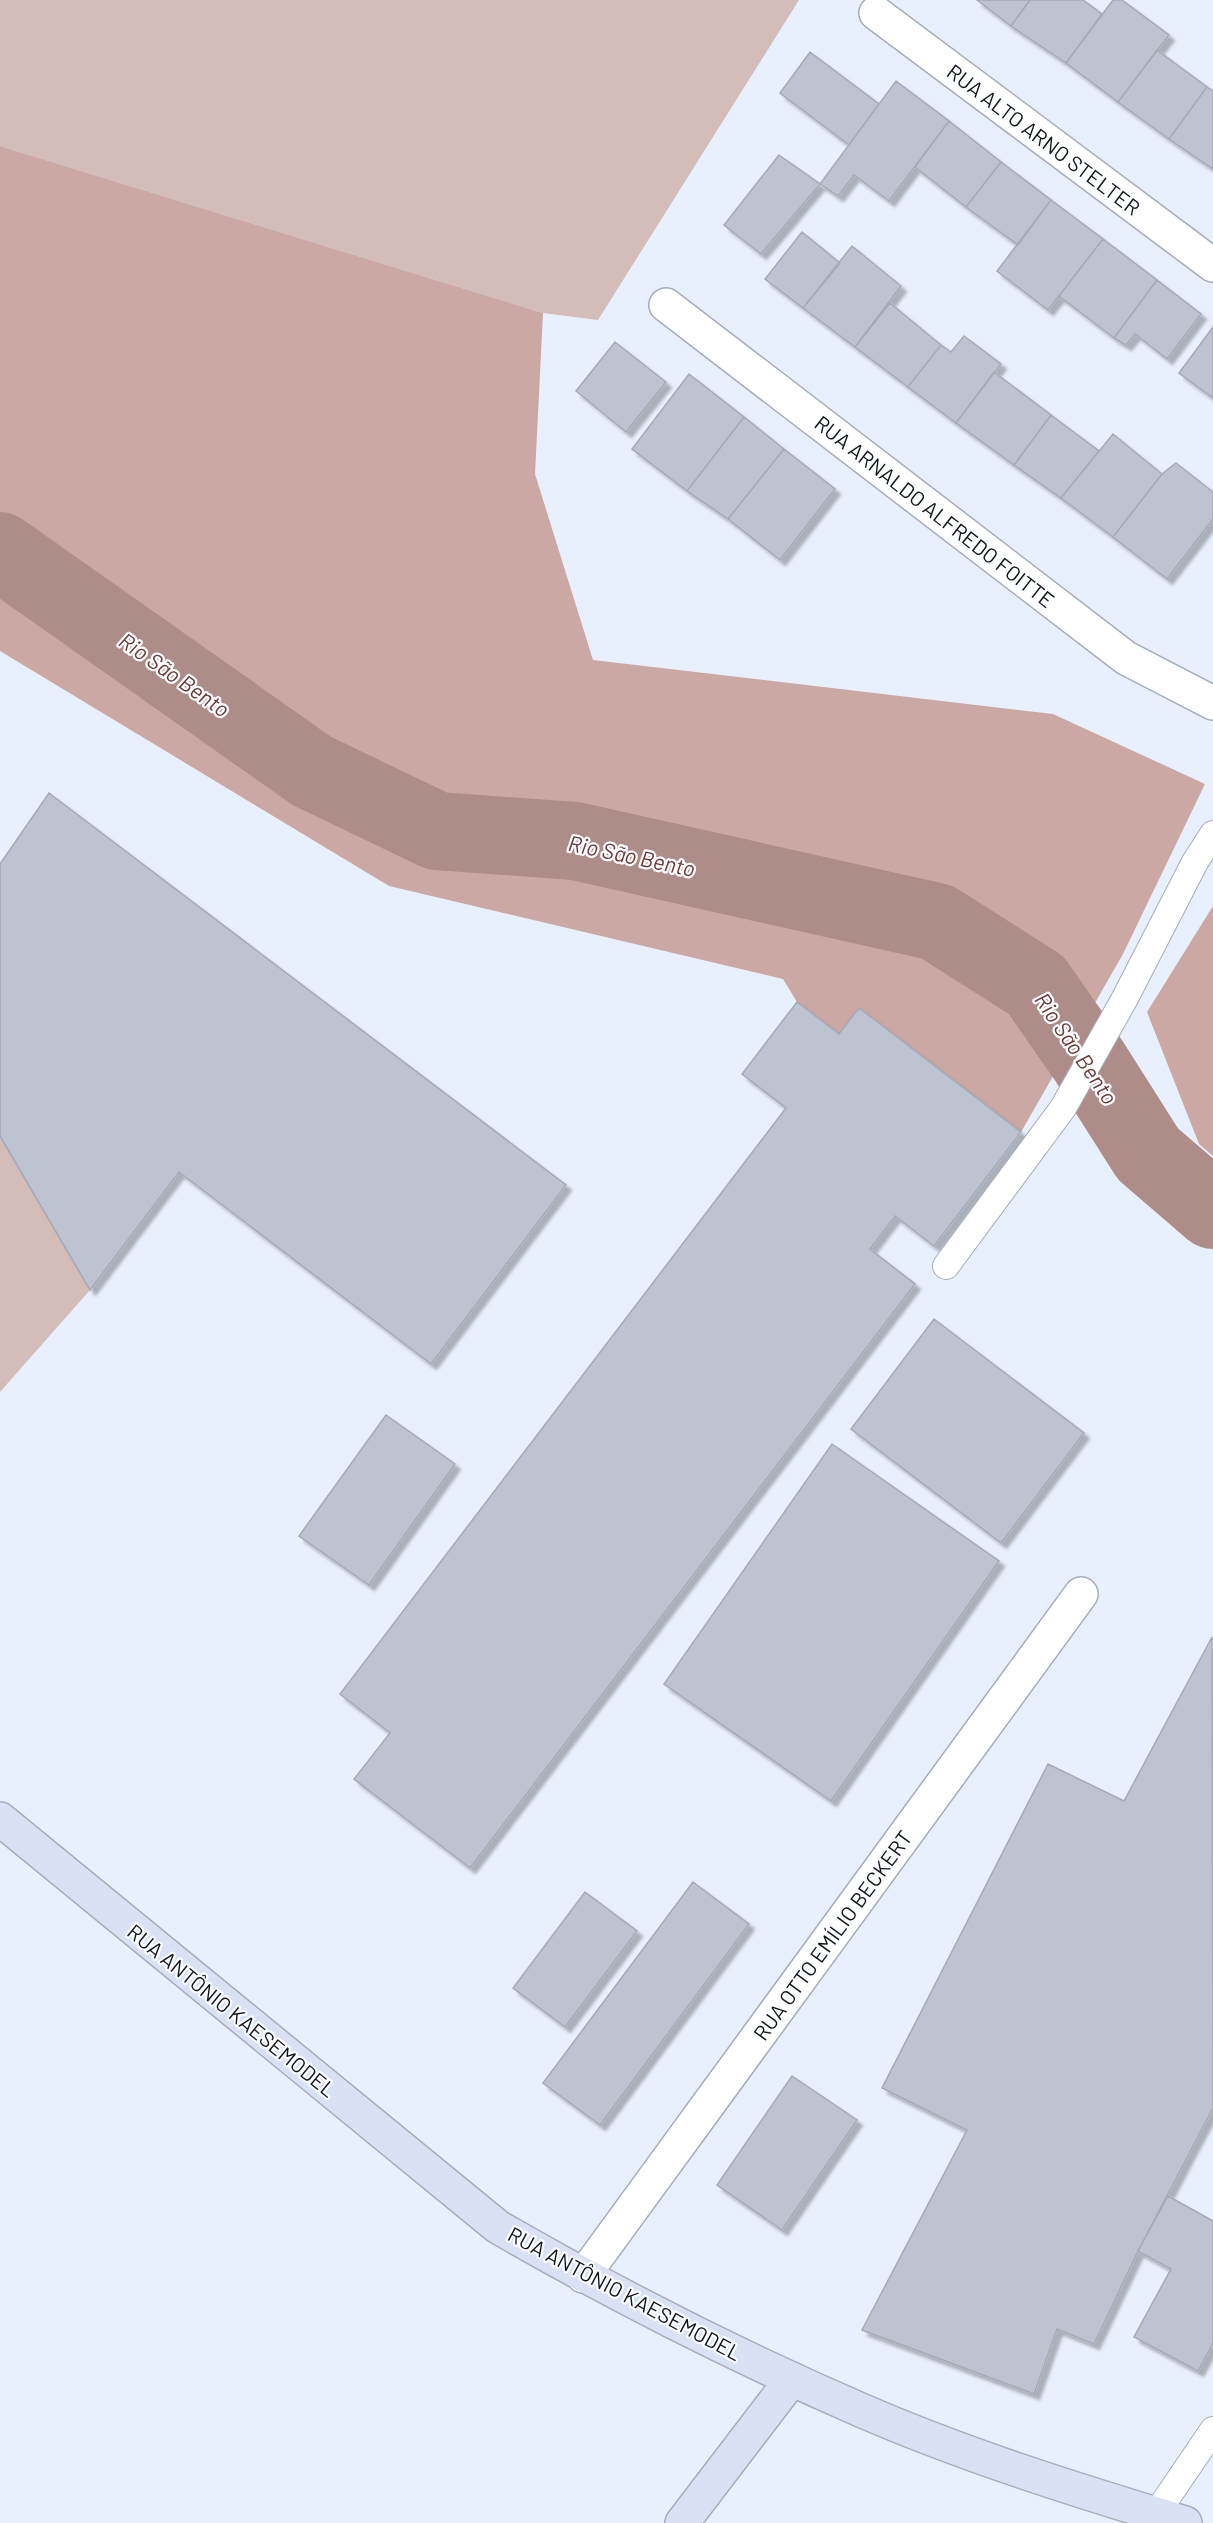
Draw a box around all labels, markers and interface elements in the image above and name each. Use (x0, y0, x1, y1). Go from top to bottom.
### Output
street label: RUA ALTO ARNO STELTER (943, 58, 1145, 220)
street label: RUA ARNALDO ALFREDO FOITTE (810, 410, 1060, 612)
water label: Rio São Bento (115, 626, 235, 722)
water label: Rio São Bento (566, 829, 698, 881)
water label: Rio São Bento (1030, 987, 1124, 1109)
street label: RUA OTTO EMÍLIO BECKERT (748, 1825, 916, 2045)
street label: RUA ANTÔNIO KAESEMODEL (123, 1918, 341, 2102)
street label: RUA ANTÔNIO KAESEMODEL (504, 2221, 746, 2365)

